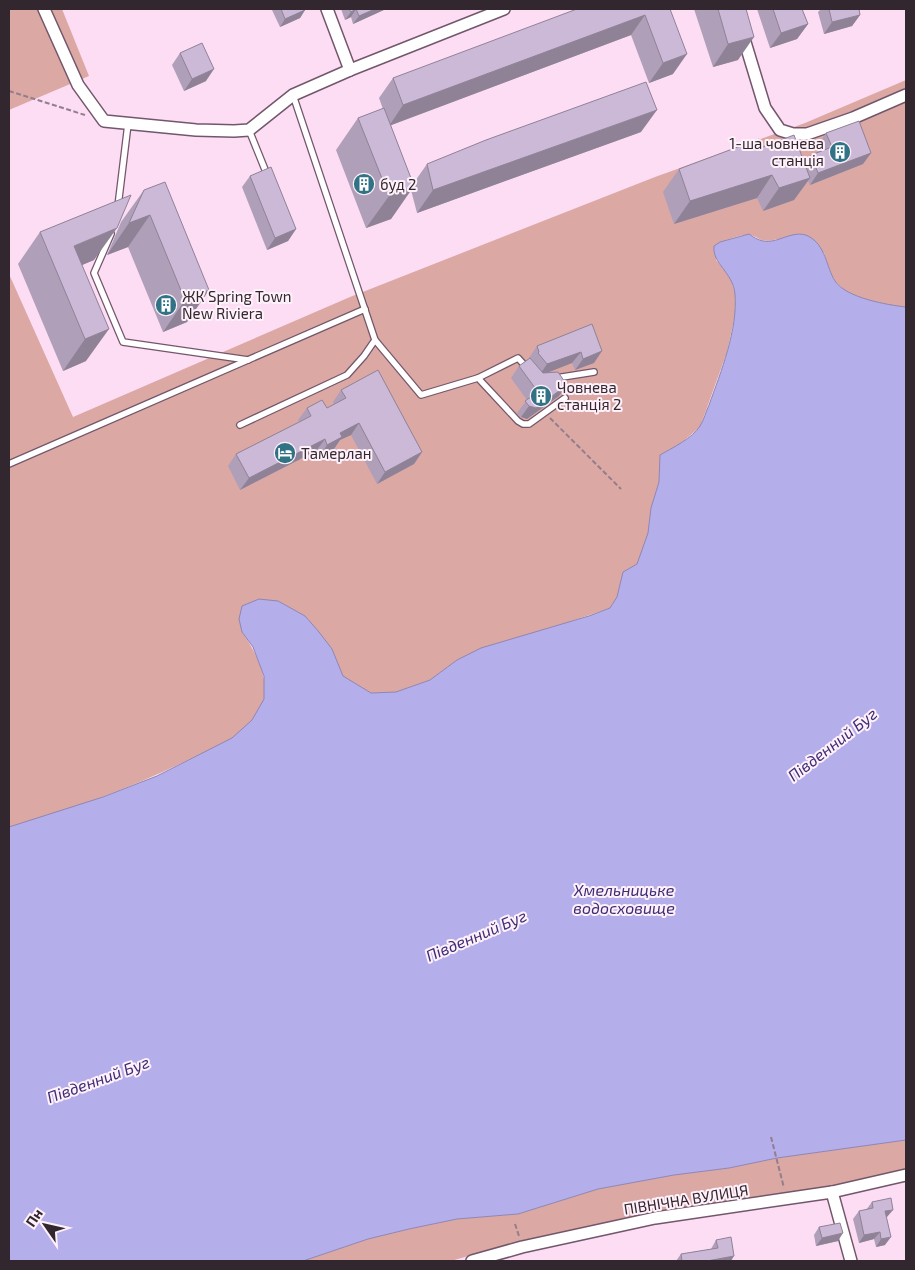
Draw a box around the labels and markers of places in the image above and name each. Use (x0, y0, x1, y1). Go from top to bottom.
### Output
place label: 1-ша човнева станція (729, 134, 824, 169)
building icon: 1-ша човнева станція (828, 140, 852, 164)
building icon: буд 2 (352, 172, 376, 196)
place label: буд 2 (380, 175, 416, 194)
place label: ЖК Spring Town New Riviera (182, 287, 292, 322)
building icon: ЖК Spring Town New Riviera (154, 293, 178, 317)
place label: Човнева станція 2 (557, 378, 621, 413)
building icon: Човнева станція 2 (529, 384, 553, 408)
hotel icon: Тамерлан (273, 441, 297, 465)
place label: Тамерлан (301, 444, 371, 462)

